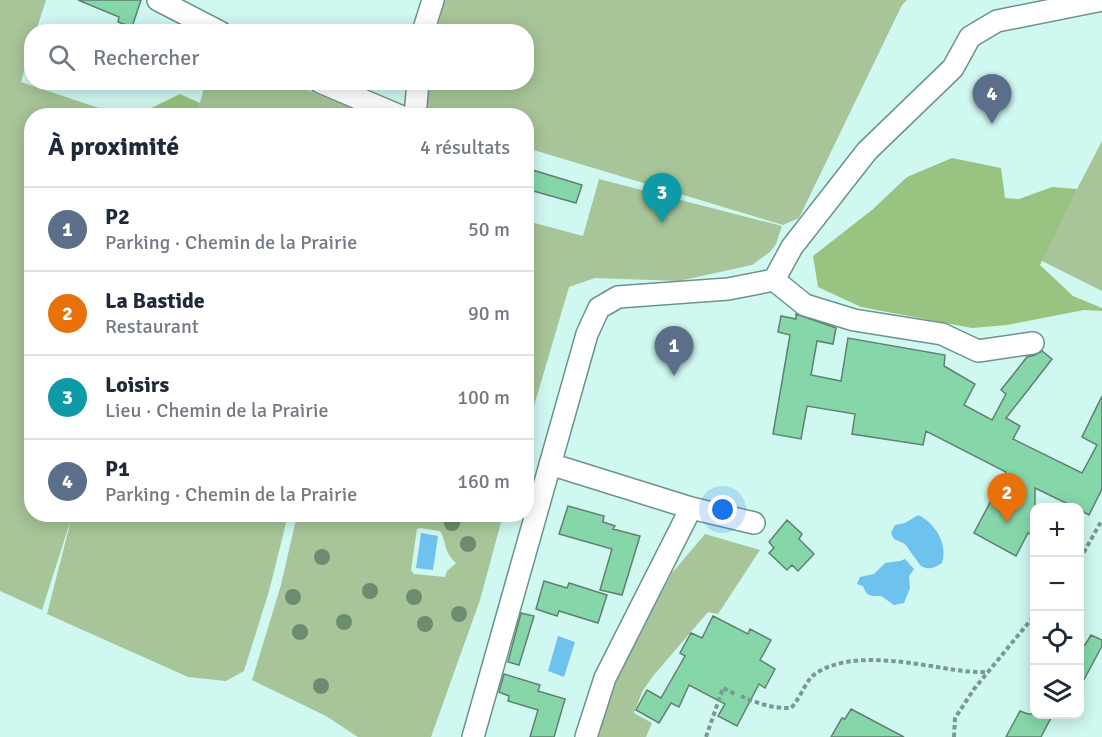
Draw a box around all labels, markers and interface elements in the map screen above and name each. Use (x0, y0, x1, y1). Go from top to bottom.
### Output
search box (24, 24, 534, 90)
icon: search (45, 41, 78, 74)
text: Rechercher (93, 44, 199, 71)
pin: 4 (972, 74, 1012, 124)
text: À proximité (48, 131, 179, 163)
text: 4 résultats (420, 135, 510, 160)
pin: 3 (642, 174, 682, 223)
text: P2 (105, 203, 130, 230)
text: 1 (62, 217, 73, 242)
text: 50 m (468, 217, 510, 242)
text: Parking · Chemin de la Prairie (105, 230, 357, 255)
text: La Bastide (105, 287, 205, 314)
text: 2 (62, 301, 73, 326)
text: 90 m (468, 301, 510, 326)
text: Restaurant (105, 314, 199, 339)
pin: 1 (654, 326, 694, 376)
text: Loisirs (105, 371, 169, 398)
text: 3 (62, 385, 73, 410)
text: 100 m (457, 385, 510, 410)
text: Lieu · Chemin de la Prairie (105, 398, 328, 423)
text: P1 (105, 455, 130, 482)
text: 4 (62, 469, 73, 494)
text: 160 m (457, 469, 510, 494)
pin: 2 (988, 474, 1026, 523)
text: Parking · Chemin de la Prairie (105, 482, 357, 507)
your location (708, 495, 737, 524)
map controls (1030, 503, 1084, 719)
button: + (1030, 503, 1084, 557)
button: − (1030, 557, 1084, 611)
button: locate (1030, 611, 1084, 665)
button: layers (1030, 665, 1084, 719)

